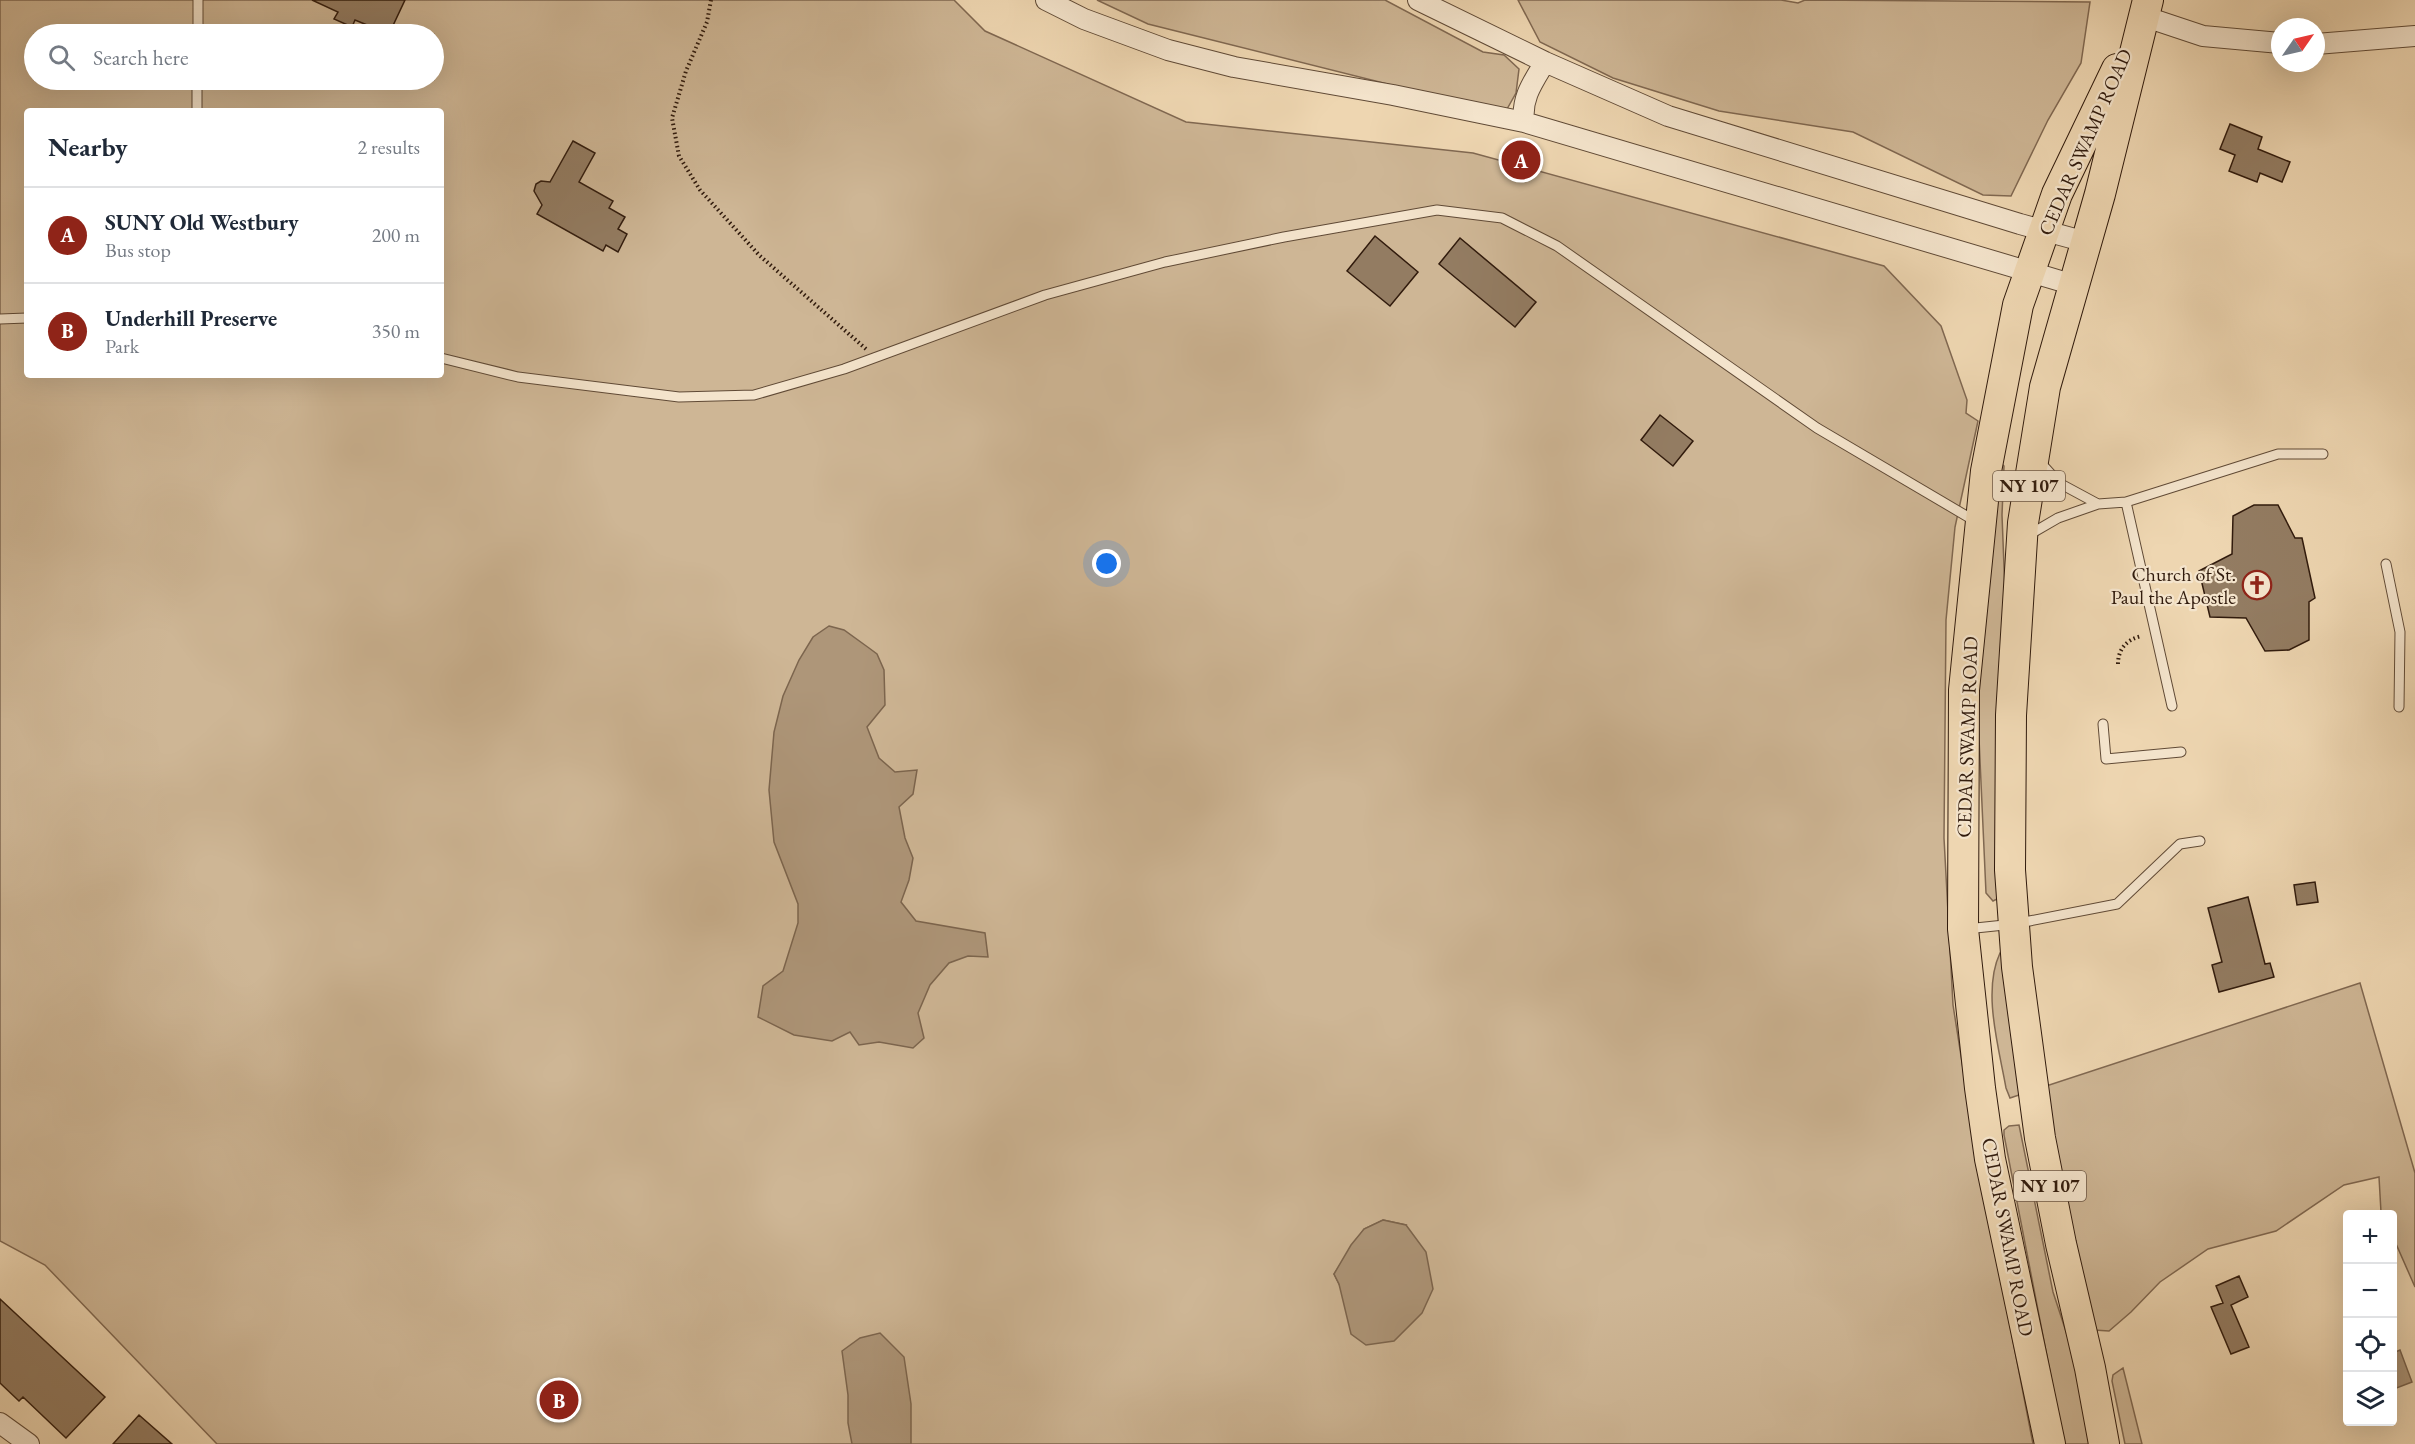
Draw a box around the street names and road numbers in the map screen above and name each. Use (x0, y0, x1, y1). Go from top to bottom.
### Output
street label: CEDAR SWAMP ROAD (2032, 45, 2138, 239)
road number: NY 107 (1993, 471, 2065, 501)
street label: CEDAR SWAMP ROAD (1950, 636, 1984, 838)
street label: CEDAR SWAMP ROAD (1976, 1135, 2040, 1339)
road number: NY 107 (2014, 1171, 2086, 1201)

